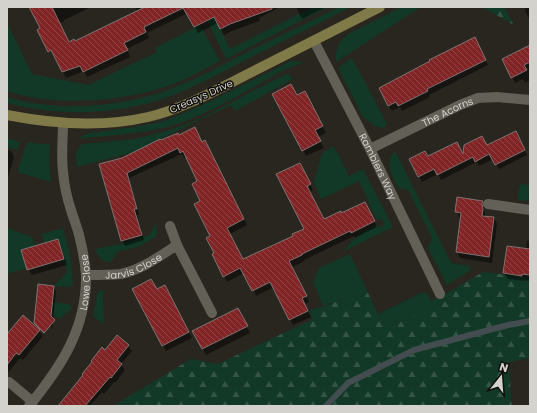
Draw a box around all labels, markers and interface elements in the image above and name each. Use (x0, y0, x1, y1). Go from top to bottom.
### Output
street label: Creasys Drive (167, 76, 235, 117)
street label: The Acorns (419, 94, 475, 131)
street label: Ramblers Way (355, 131, 401, 203)
street label: Jarvis Close (105, 250, 165, 283)
street label: Lowe Close (76, 253, 94, 312)
north arrow (481, 357, 521, 397)
text: N (498, 359, 510, 376)

